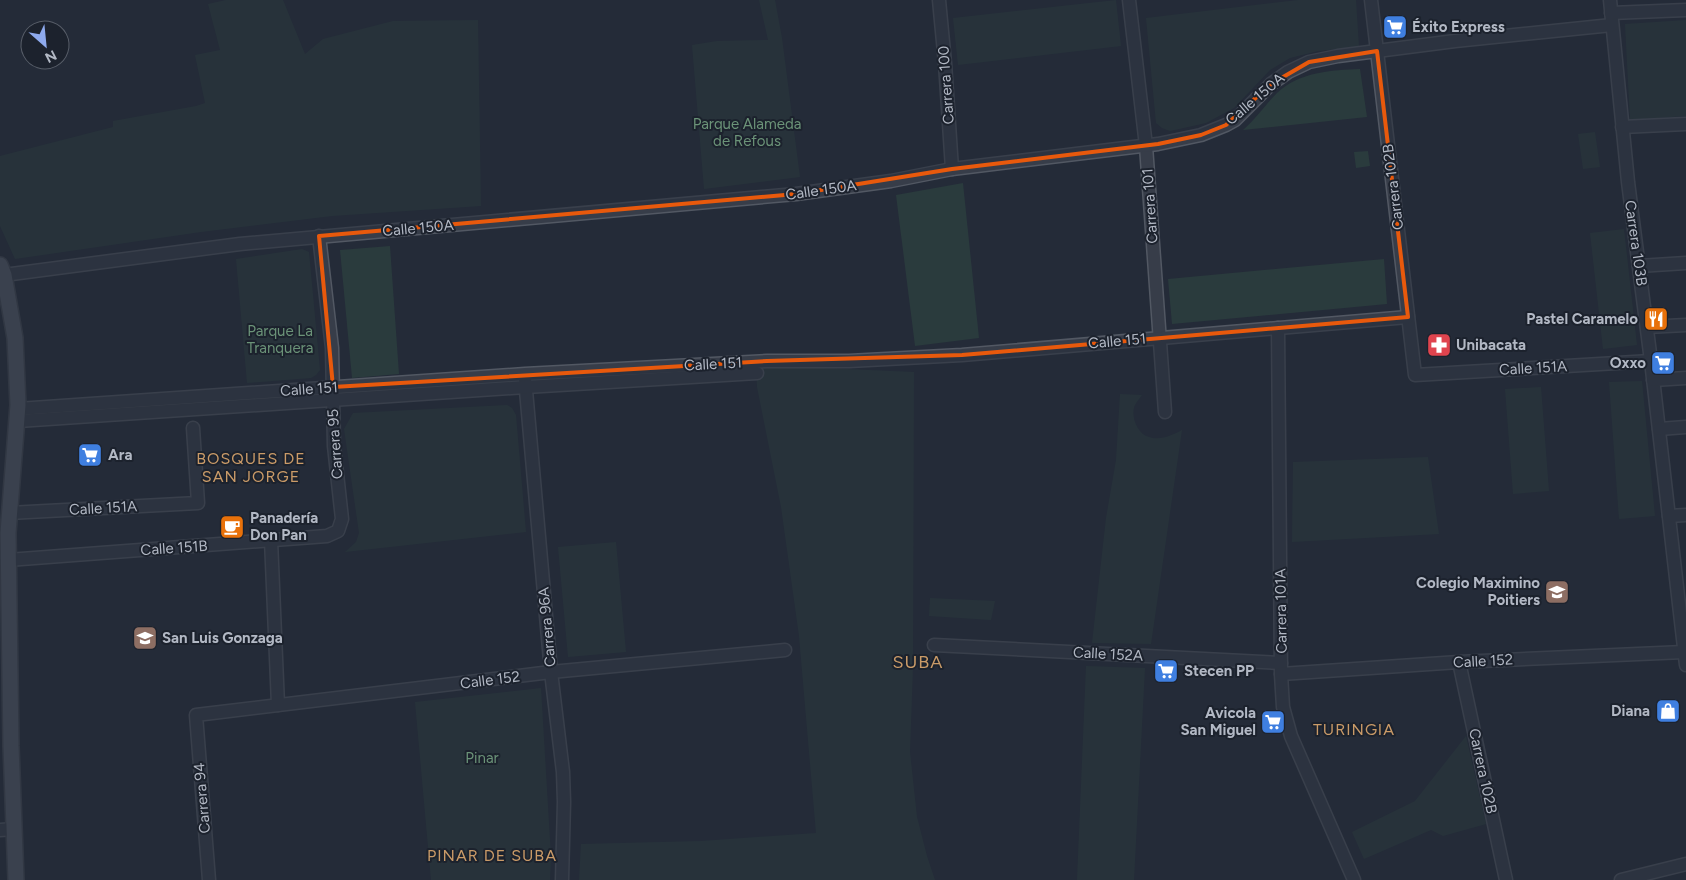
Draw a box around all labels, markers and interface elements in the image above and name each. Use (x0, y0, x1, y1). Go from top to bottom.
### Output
supermarket icon: Éxito Express (1382, 14, 1408, 40)
place label: Éxito Express (1412, 18, 1505, 36)
north arrow (20, 20, 70, 70)
street label: Carrera 100 (934, 45, 958, 125)
text: N (42, 46, 59, 66)
street label: Calle 150A (1222, 69, 1288, 129)
park label: Parque Alameda de Refous (693, 115, 801, 150)
street label: Carrera 102B (1379, 143, 1407, 231)
street label: Carrera 101 (1138, 168, 1162, 244)
street label: Calle 150A (784, 176, 858, 204)
street label: Carrera 103B (1621, 199, 1651, 287)
street label: Calle 150A (382, 216, 454, 240)
restaurant icon: Pastel Caramelo (1643, 306, 1669, 332)
place label: Pastel Caramelo (1526, 310, 1638, 328)
park label: Parque La Tranquera (247, 322, 313, 357)
street label: Calle 151 (1087, 330, 1147, 352)
pharmacy icon: Unibacata (1426, 332, 1452, 358)
place label: Unibacata (1456, 336, 1526, 354)
supermarket icon: Oxxo (1650, 350, 1676, 376)
street label: Calle 151 (684, 353, 742, 375)
place label: Oxxo (1610, 354, 1646, 372)
street label: Calle 151A (1499, 357, 1567, 379)
street label: Calle 151 (279, 378, 339, 400)
street label: Carrera 95 (324, 408, 346, 480)
supermarket icon: Ara (77, 442, 103, 468)
place label: Ara (108, 446, 132, 464)
district label: BOSQUES DE SAN JORGE (196, 449, 306, 486)
street label: Calle 151A (69, 497, 137, 519)
place label: Panadería Don Pan (250, 509, 318, 544)
cafe icon: Panadería Don Pan (219, 514, 245, 540)
street label: Calle 151B (140, 537, 208, 559)
street label: Carrera 101A (1271, 568, 1291, 654)
place label: Colegio Maximino Poitiers (1416, 574, 1540, 609)
school or university icon: Colegio Maximino Poitiers (1544, 579, 1570, 605)
street label: Carrera 96A (535, 586, 559, 668)
school or university icon: San Luis Gonzaga (132, 625, 158, 651)
place label: San Luis Gonzaga (162, 629, 283, 647)
street label: Calle 152A (1072, 643, 1144, 665)
street label: Calle 152 (1452, 650, 1514, 672)
district label: SUBA (893, 651, 943, 673)
supermarket icon: Stecen PP (1153, 658, 1179, 684)
place label: Stecen PP (1184, 662, 1254, 680)
street label: Calle 152 (459, 667, 521, 693)
shop icon: Diana (1655, 698, 1681, 724)
place label: Diana (1611, 702, 1650, 720)
place label: Avicola San Miguel (1180, 704, 1256, 739)
supermarket icon: Avicola San Miguel (1260, 709, 1286, 735)
district label: TURINGIA (1313, 720, 1395, 739)
street label: Carrera 102B (1465, 727, 1501, 815)
park label: Pinar (465, 749, 499, 767)
street label: Carrera 94 (190, 762, 214, 834)
district label: PINAR DE SUBA (427, 846, 557, 865)

